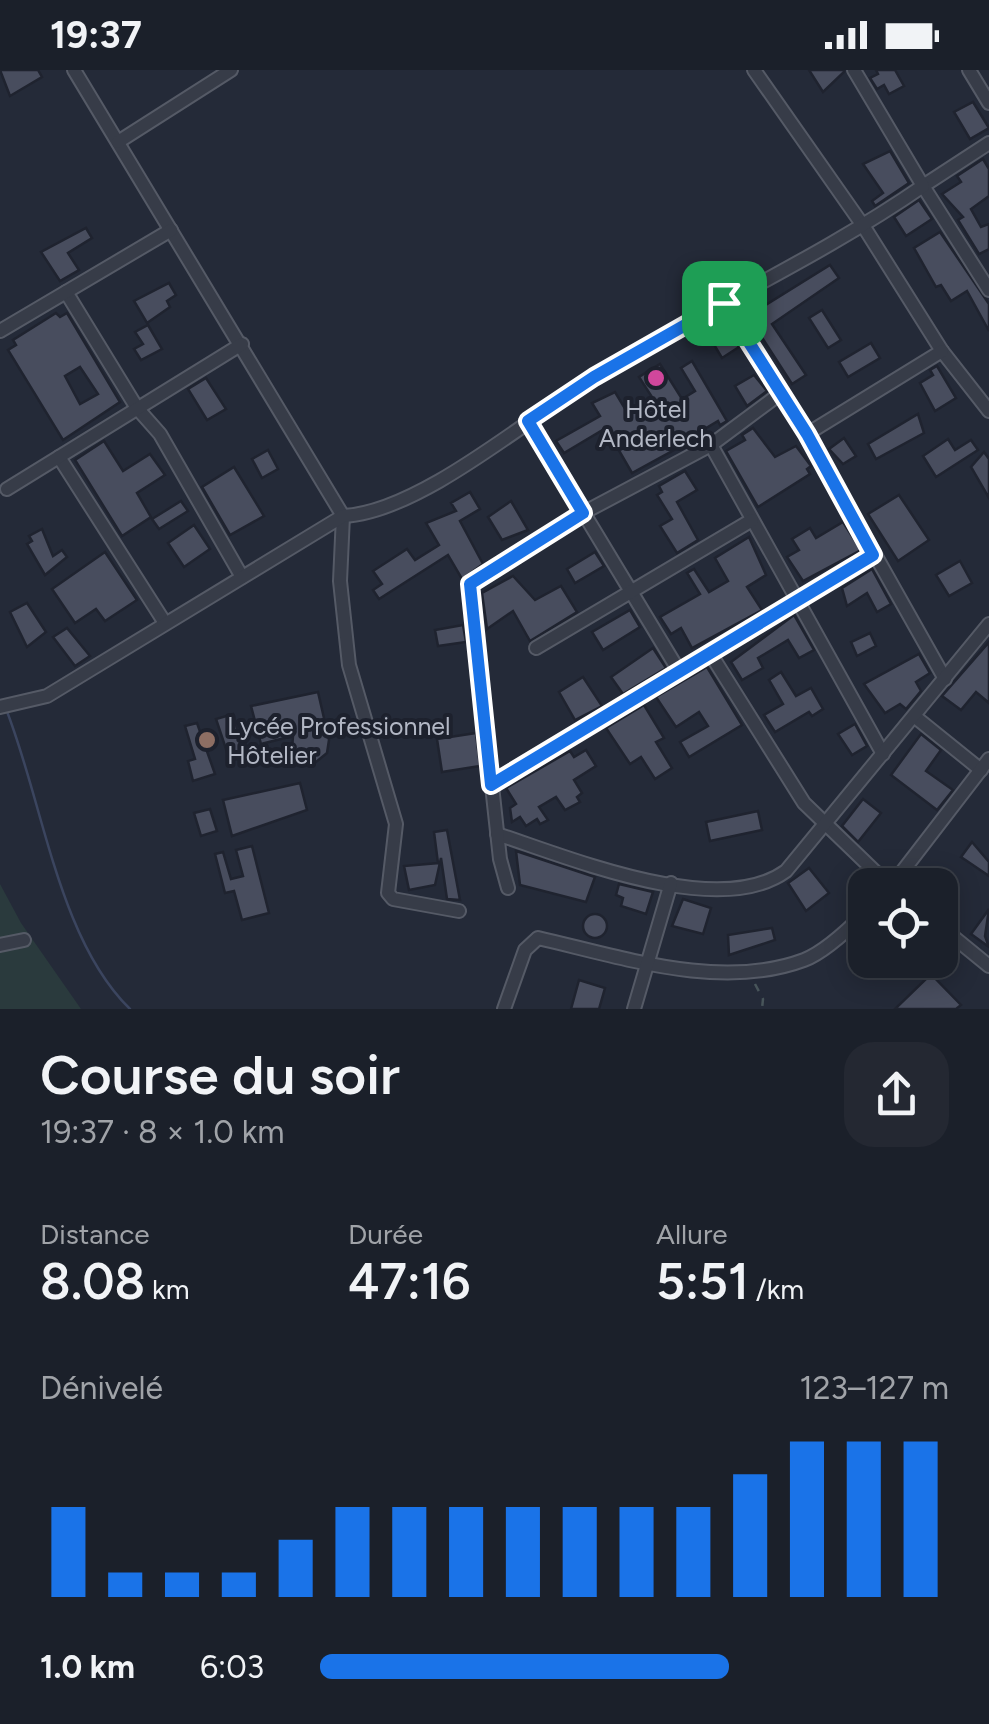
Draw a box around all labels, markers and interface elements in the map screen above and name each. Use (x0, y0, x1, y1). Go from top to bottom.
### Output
text: 19:37 (50, 12, 142, 58)
pin (682, 261, 767, 346)
icon: arrive (697, 276, 752, 331)
marker: Hôtel Anderlech (645, 367, 667, 389)
place label: Hôtel Anderlech (599, 394, 713, 453)
place label: Lycée Professionnel Hôtelier (227, 711, 451, 770)
marker: Lycée Professionnel Hôtelier (196, 729, 218, 751)
map controls (848, 868, 958, 978)
button: locate (848, 868, 958, 978)
text: Course du soir (40, 1042, 400, 1108)
button: share (844, 1042, 949, 1147)
text: 19:37 · 8 × 1.0 km (40, 1113, 284, 1151)
text: Distance (40, 1217, 150, 1251)
text: Durée (348, 1217, 423, 1251)
text: Allure (656, 1217, 728, 1251)
text: 8.08 (40, 1251, 145, 1312)
text: 47:16 (348, 1251, 471, 1312)
text: 5:51 (656, 1251, 749, 1312)
text: km (145, 1272, 189, 1306)
text: /km (749, 1272, 804, 1306)
text: Dénivelé (40, 1369, 163, 1407)
text: 123–127 m (799, 1369, 949, 1407)
text: 1.0 km (40, 1648, 135, 1686)
text: 6:03 (200, 1648, 264, 1686)

